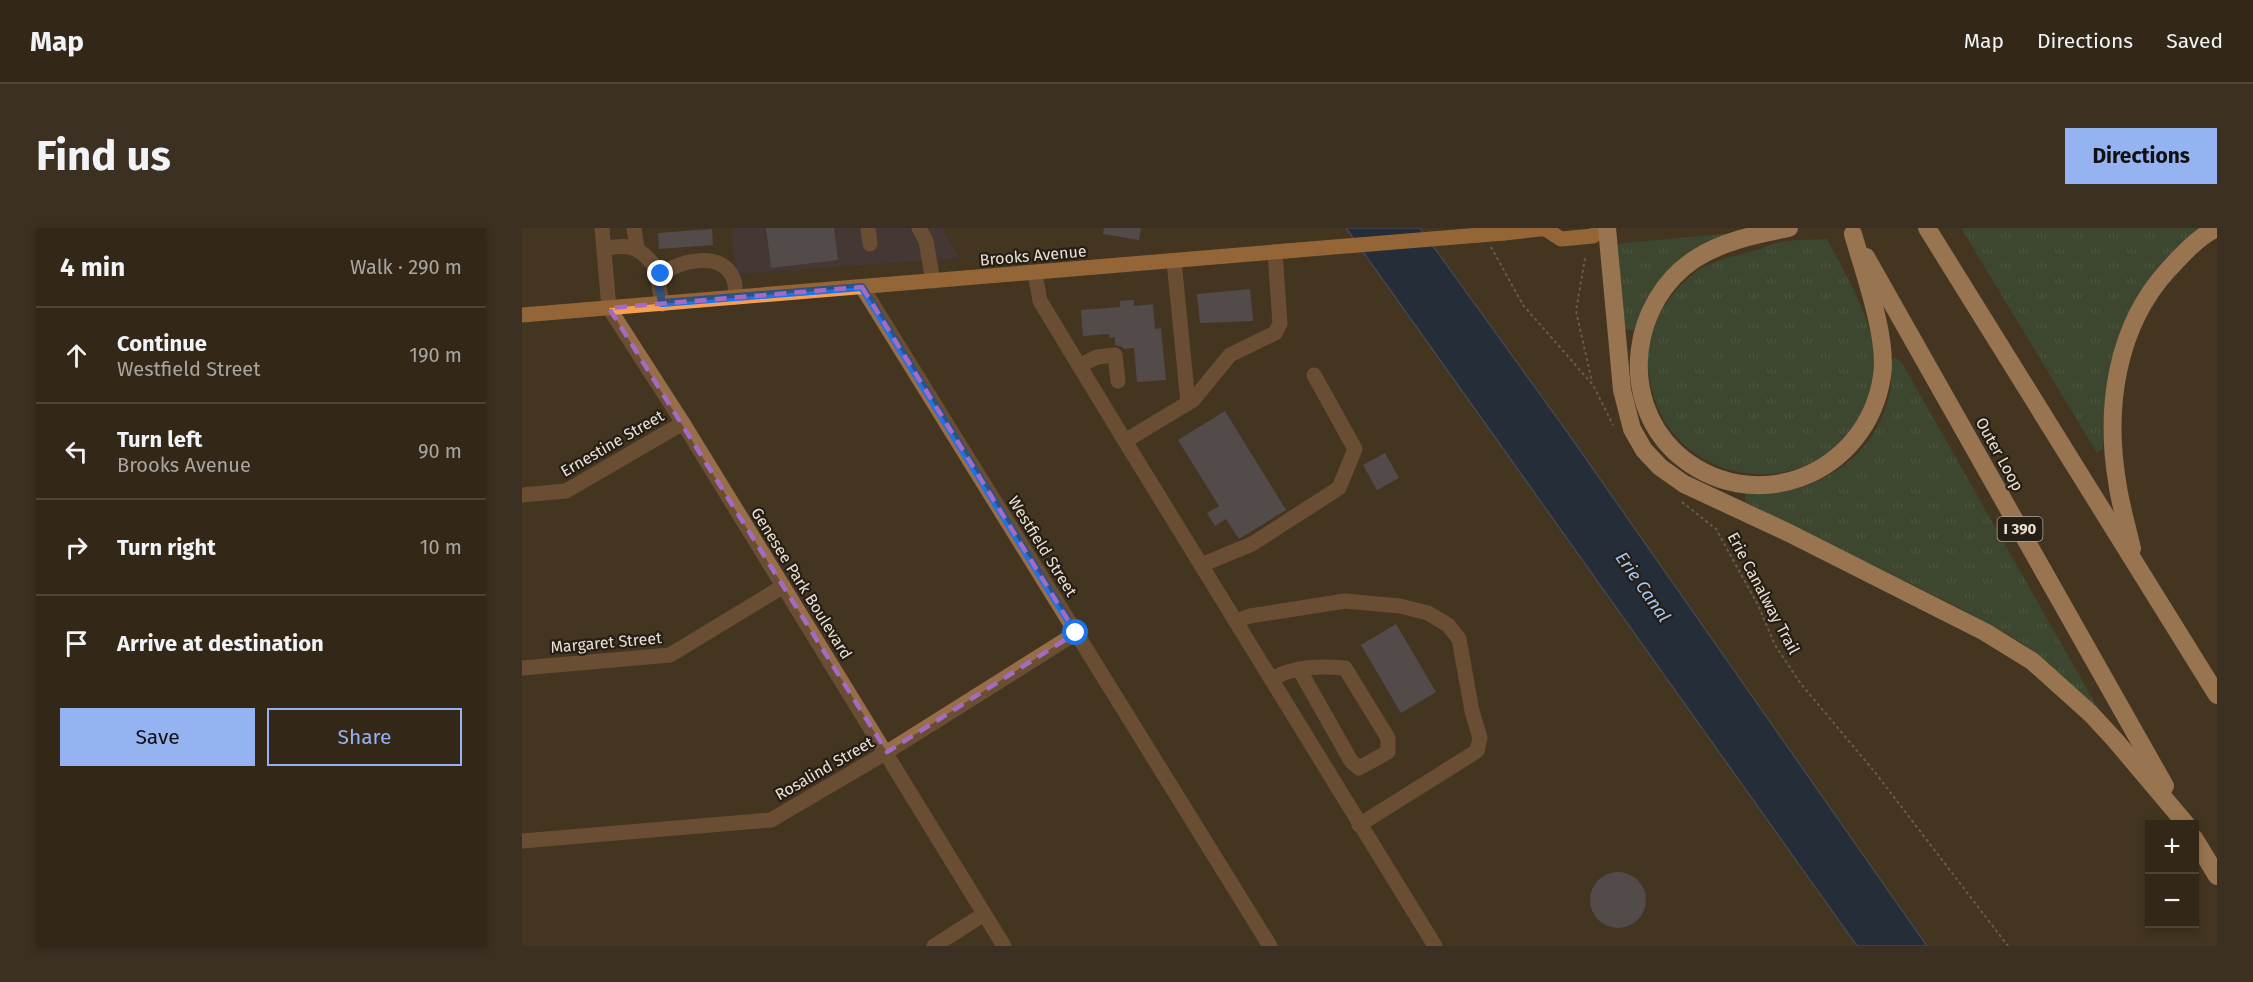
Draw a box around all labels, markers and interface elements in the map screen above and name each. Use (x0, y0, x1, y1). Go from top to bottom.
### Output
text: Map (30, 25, 84, 58)
text: Map (1964, 28, 2004, 54)
text: Directions (2037, 28, 2133, 54)
text: Saved (2166, 28, 2223, 54)
button: Directions (2065, 128, 2217, 184)
text: Find us (36, 131, 171, 181)
street label: Brooks Avenue (979, 241, 1087, 270)
text: 4 min (60, 252, 125, 283)
text: Walk · 290 m (350, 255, 462, 279)
route end (647, 260, 673, 286)
text: Continue (117, 330, 207, 357)
icon: ahead (60, 339, 93, 372)
text: 190 m (409, 343, 462, 367)
text: Westfield Street (117, 357, 260, 381)
street label: Ernestine Street (557, 406, 667, 481)
street label: Outer Loop (1972, 414, 2027, 494)
text: Turn left (117, 426, 202, 453)
icon: left (60, 435, 93, 468)
text: 90 m (418, 439, 462, 463)
text: Brooks Avenue (117, 453, 251, 477)
street label: Westfield Street (1004, 493, 1081, 600)
street label: Genesee Park Boulevard (747, 504, 856, 663)
road number: I 390 (1998, 517, 2042, 541)
street label: Erie Canalway Trail (1723, 529, 1804, 658)
icon: right (60, 531, 93, 564)
text: Turn right (117, 534, 216, 561)
text: 10 m (420, 535, 462, 559)
water label: Erie Canal (1611, 548, 1675, 626)
route start (1062, 619, 1088, 645)
icon: arrive (60, 627, 93, 660)
street label: Margaret Street (550, 628, 663, 657)
text: Arrive at destination (117, 630, 324, 657)
button: Save (60, 708, 255, 766)
button: Share (267, 708, 462, 766)
street label: Rosalind Street (772, 732, 877, 804)
map controls (2145, 820, 2199, 928)
button: + (2145, 820, 2199, 874)
button: − (2145, 874, 2199, 928)

